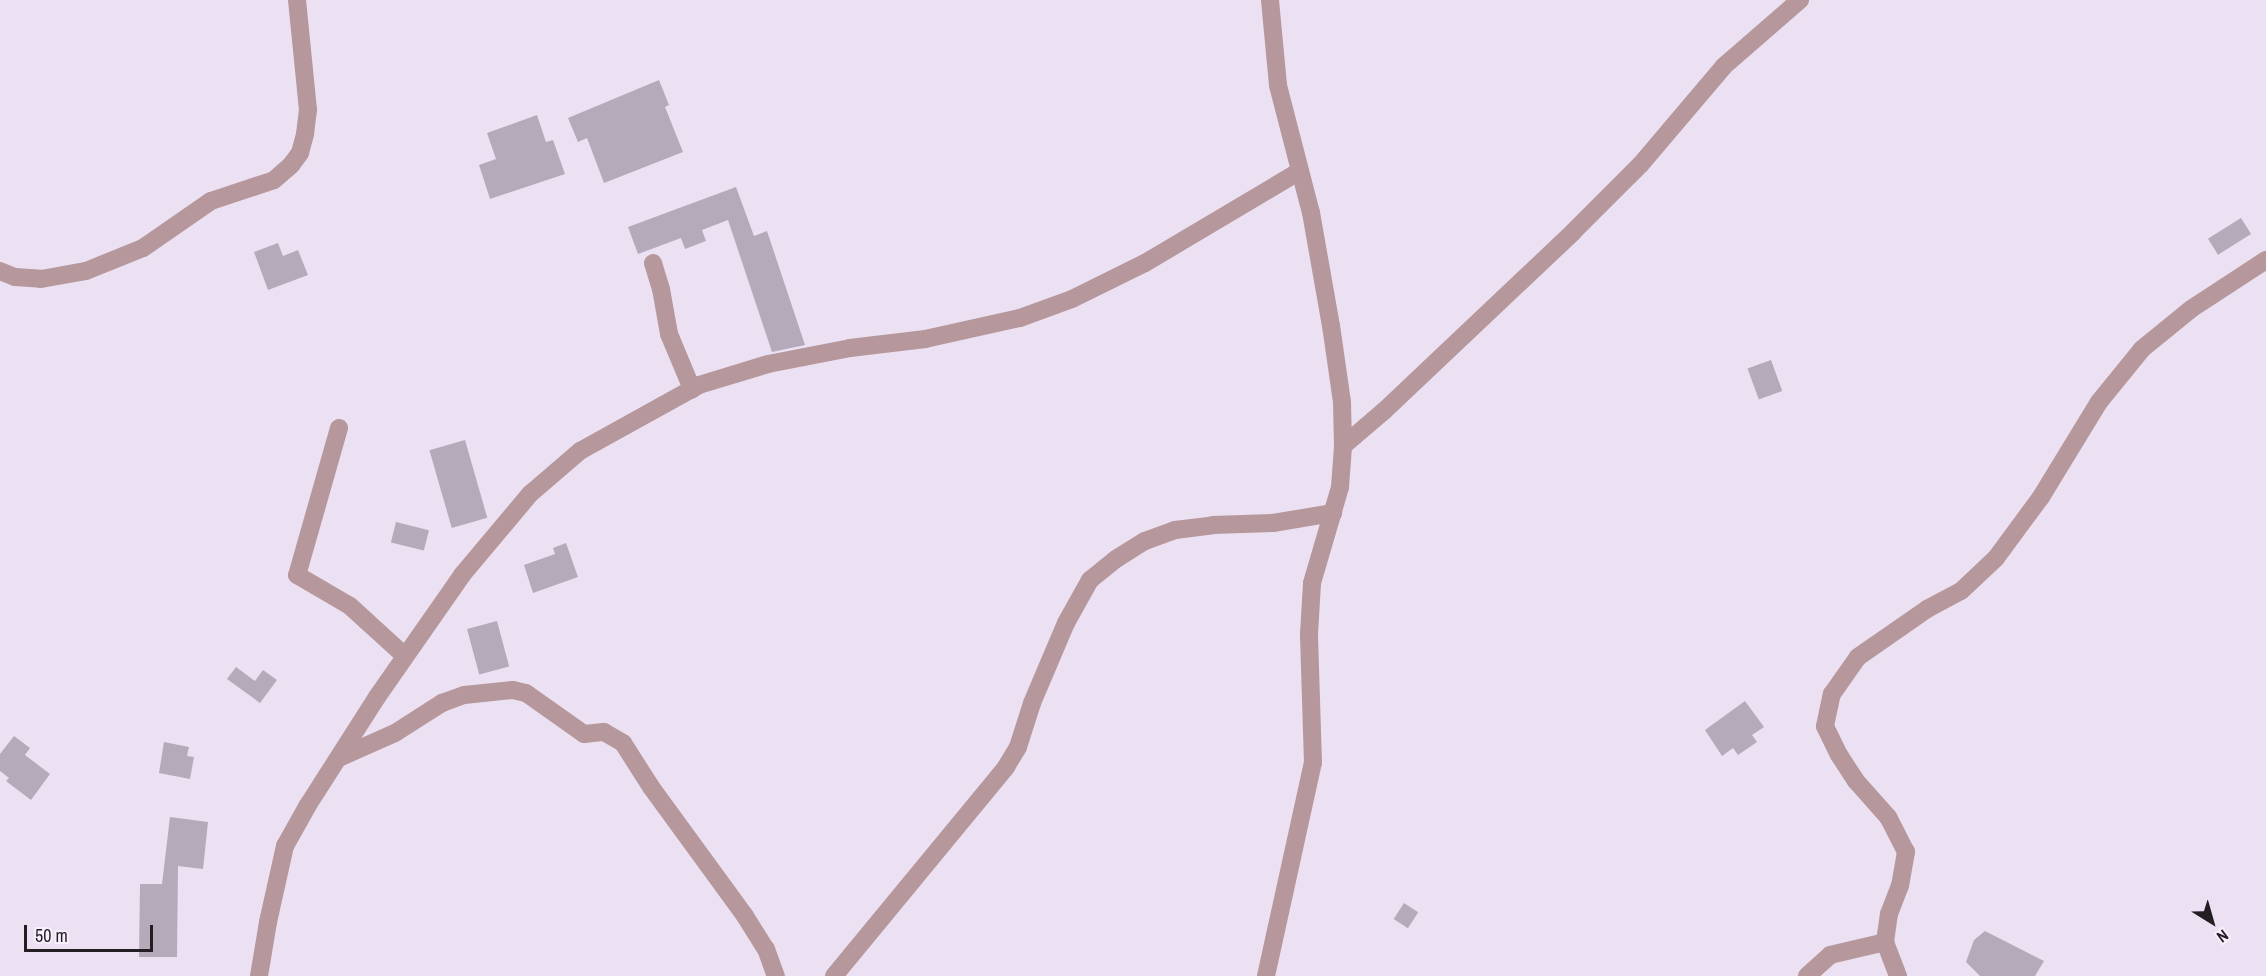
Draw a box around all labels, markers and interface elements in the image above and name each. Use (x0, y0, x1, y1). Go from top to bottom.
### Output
north arrow (2182, 892, 2242, 952)
scale bar (27, 913, 156, 951)
text: 50 m (35, 923, 68, 948)
text: N (2212, 925, 2233, 948)

